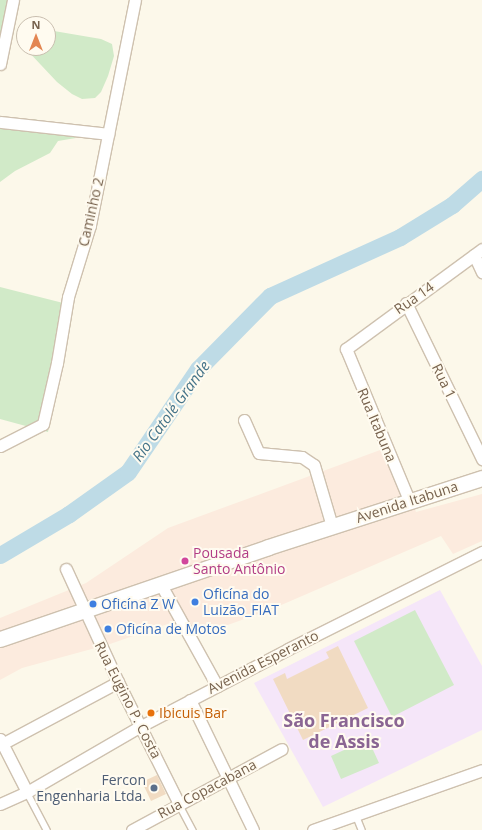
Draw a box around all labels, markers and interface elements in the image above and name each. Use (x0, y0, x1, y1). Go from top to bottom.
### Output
north arrow (16, 16, 56, 56)
text: N (32, 17, 40, 32)
street label: Caminho 2 (75, 176, 107, 248)
street label: Rua 14 (391, 278, 437, 318)
water label: Rio Catolé Grande (128, 357, 214, 465)
street label: Rua 1 (428, 361, 460, 401)
street label: Rua Itabuna (354, 385, 400, 465)
street label: Avenida Itabuna (354, 478, 460, 526)
place label: Pousada Santo Antônio (193, 545, 285, 578)
marker: Pousada Santo Antônio (180, 556, 190, 566)
place label: Oficína do Luizão_FIAT (203, 586, 279, 618)
place label: Oficína Z W (101, 596, 175, 612)
marker: Oficína do Luizão_FIAT (190, 597, 200, 607)
marker: Oficína Z W (88, 599, 98, 609)
place label: Oficína de Motos (116, 621, 227, 637)
marker: Oficína de Motos (103, 624, 113, 634)
street label: Avenida Esperanto (205, 627, 321, 697)
street label: Rua Eugino P. Costa (91, 639, 165, 761)
place label: Ibicuis Bar (159, 705, 227, 721)
marker: Ibicuis Bar (146, 708, 156, 718)
district label: São Francisco de Assis (283, 710, 405, 752)
street label: Rua Copacabana (155, 756, 259, 822)
place label: Fercon Engenharia Ltda. (36, 772, 146, 804)
marker: Fercon Engenharia Ltda. (149, 783, 159, 793)

